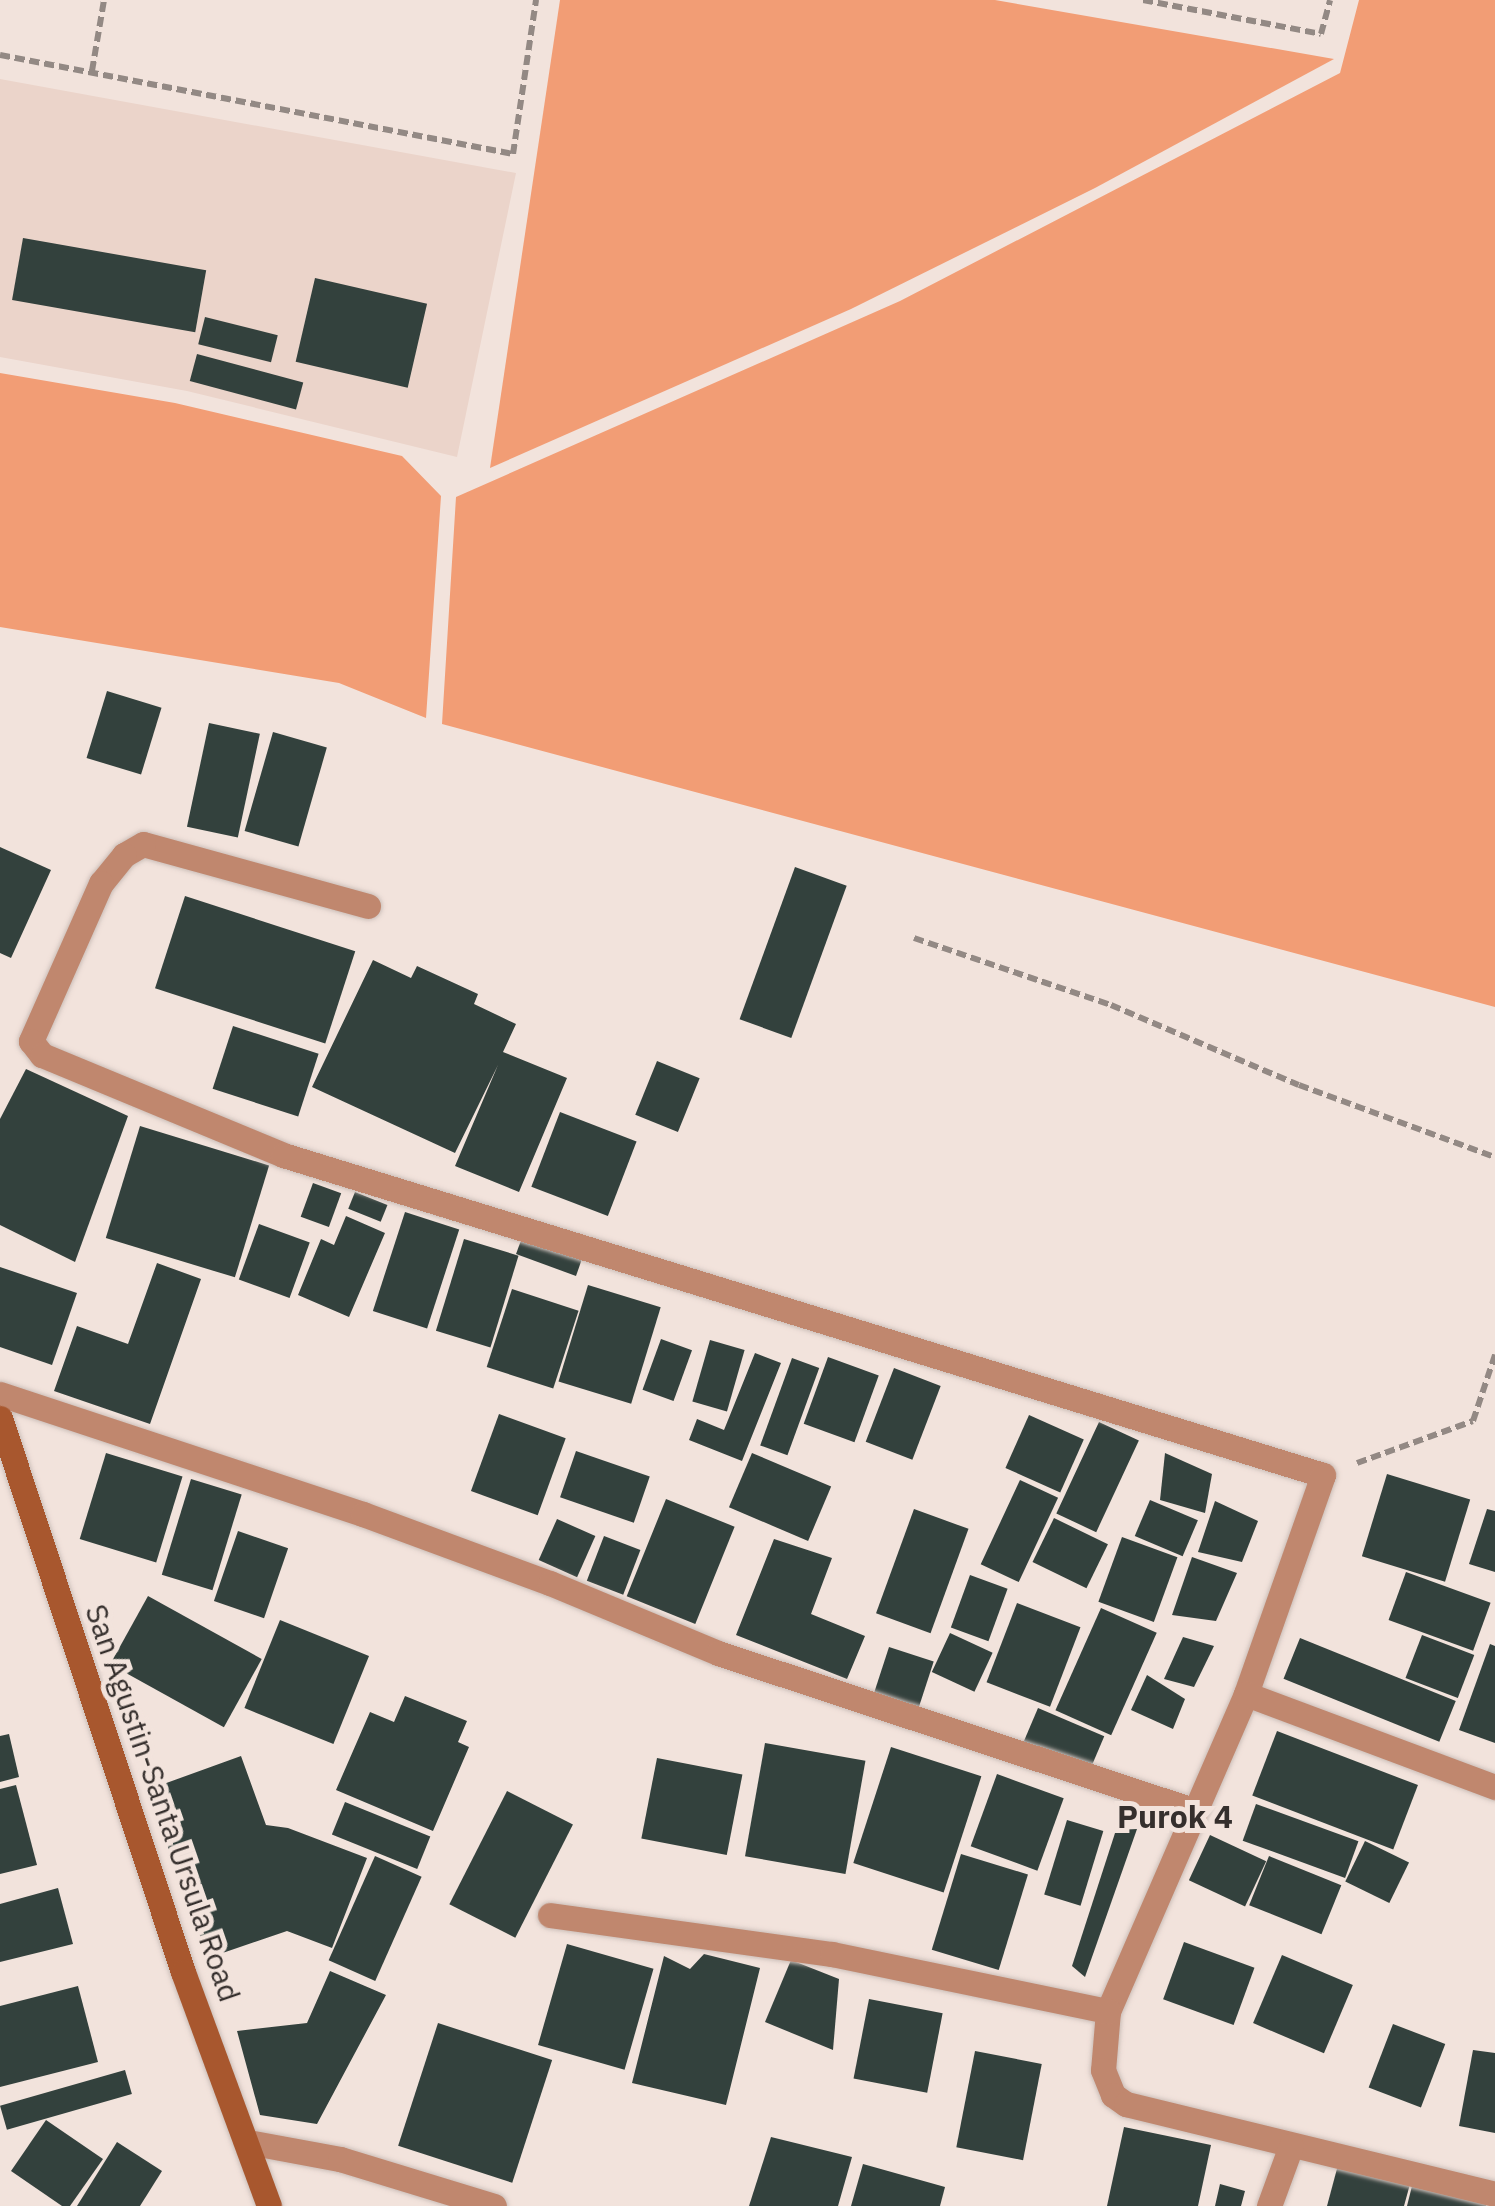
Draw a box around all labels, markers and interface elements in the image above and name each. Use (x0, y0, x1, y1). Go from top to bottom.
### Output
street label: San Agustin-Santa Ursula Road (78, 1600, 248, 2006)
district label: Purok 4 (1117, 1797, 1233, 1835)

